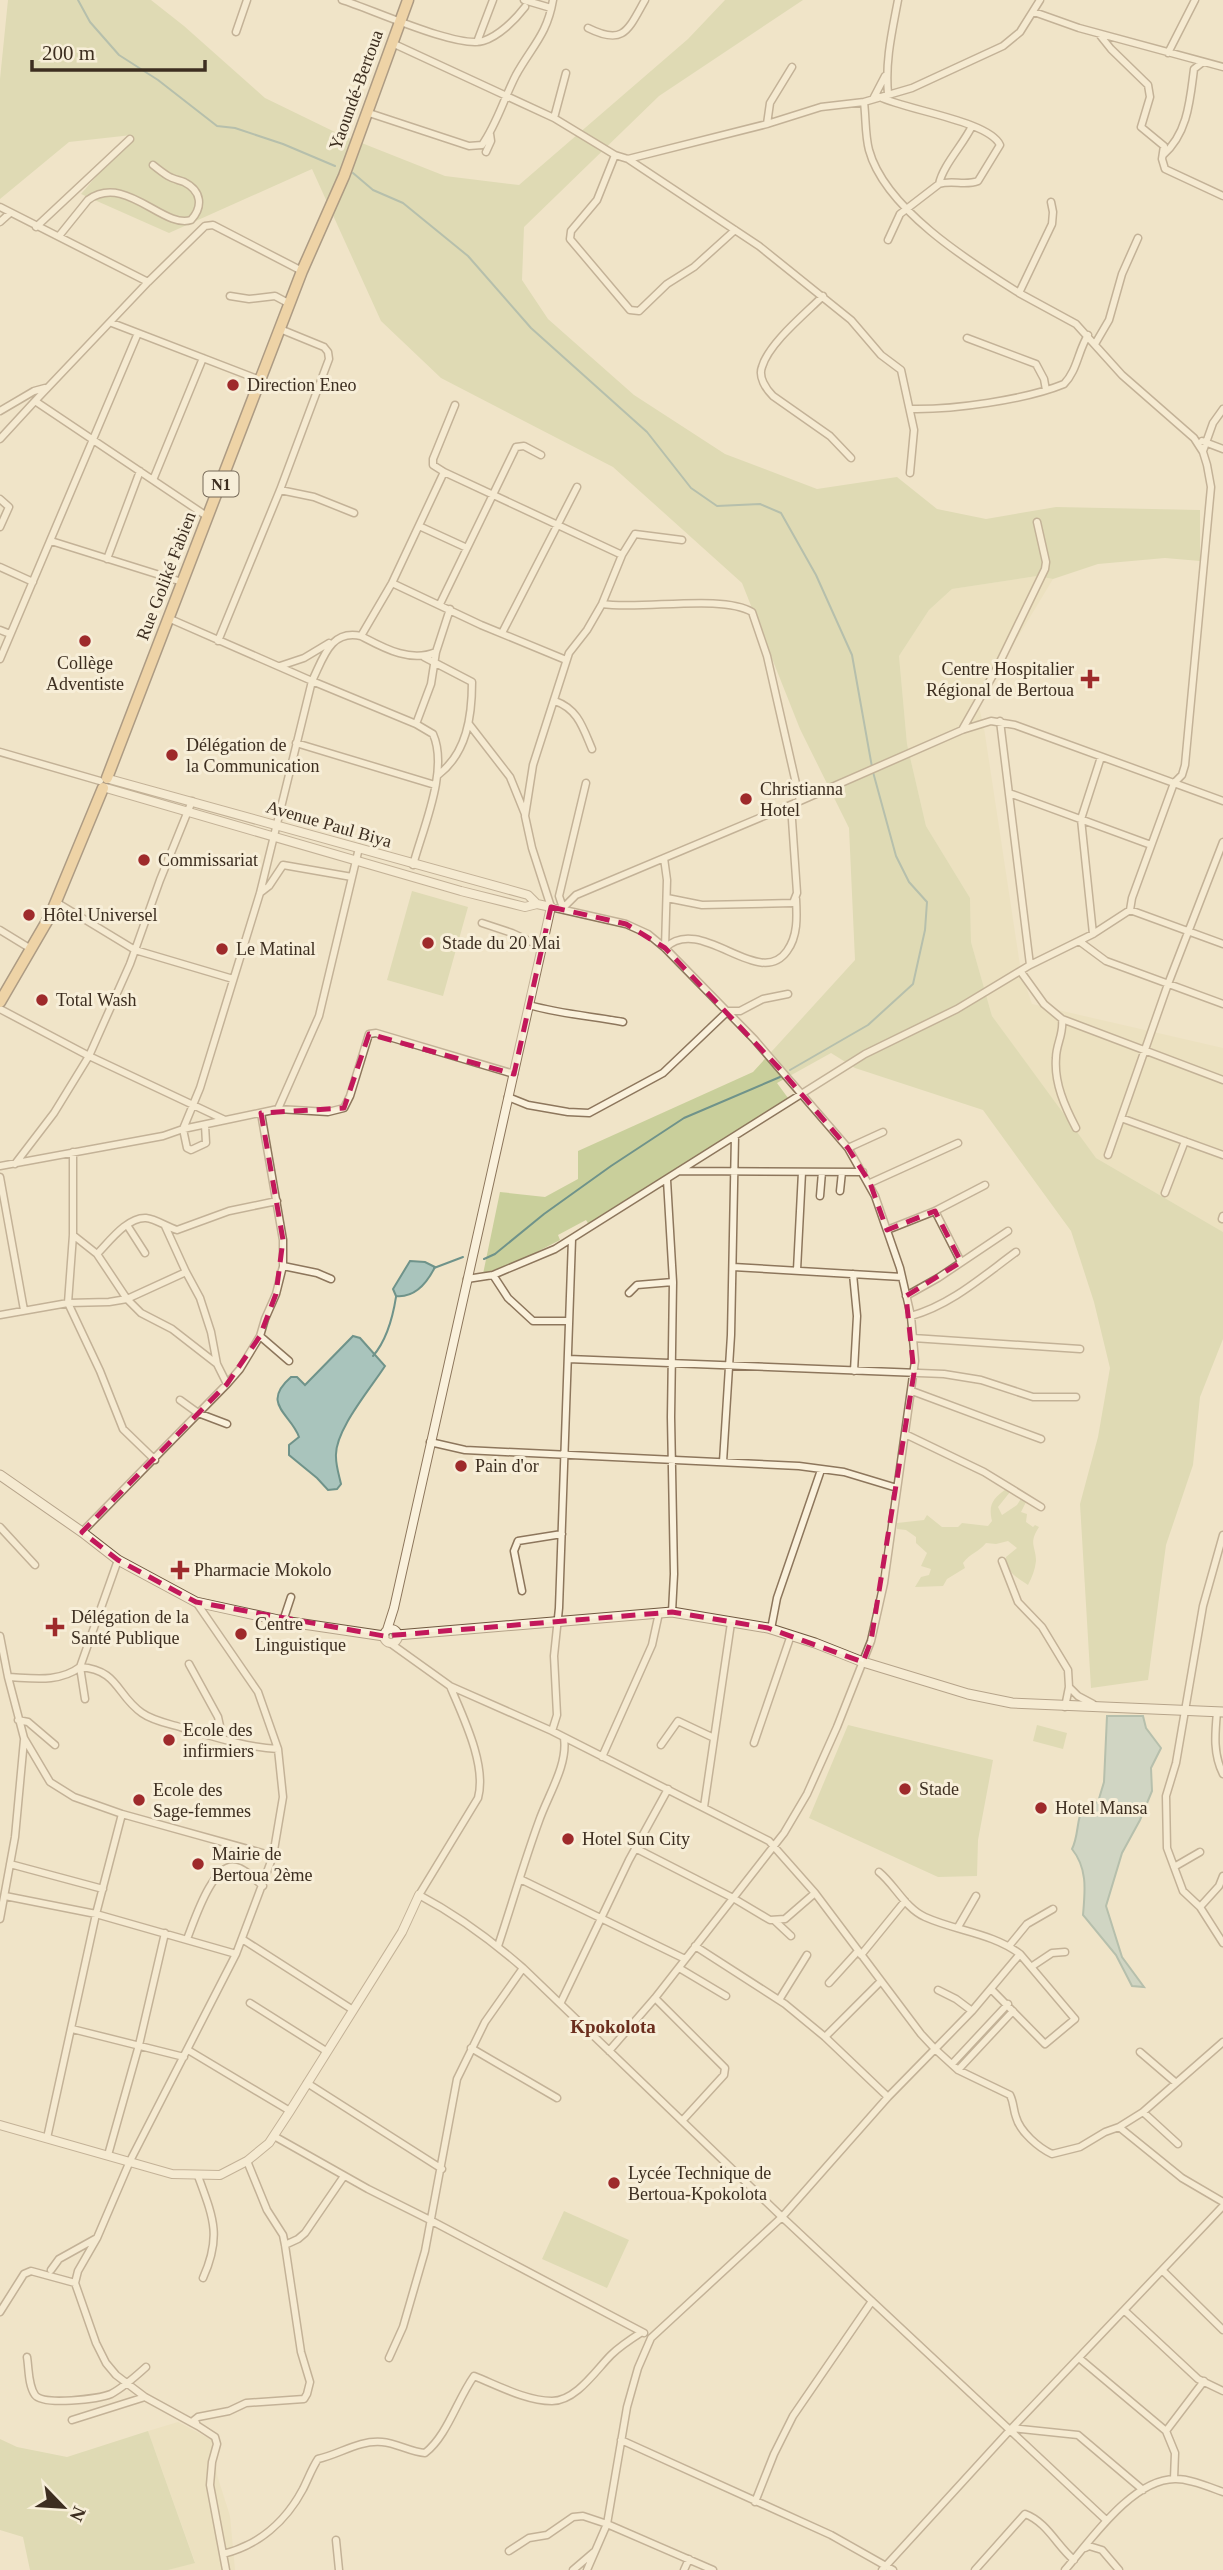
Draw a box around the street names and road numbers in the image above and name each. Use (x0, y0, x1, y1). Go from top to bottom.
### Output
street label: Yaoundé-Bertoua (325, 27, 387, 153)
road number: N1 (204, 471, 238, 496)
street label: Rue Goliké Fabien (132, 509, 200, 643)
street label: Avenue Paul Biya (264, 797, 394, 851)

